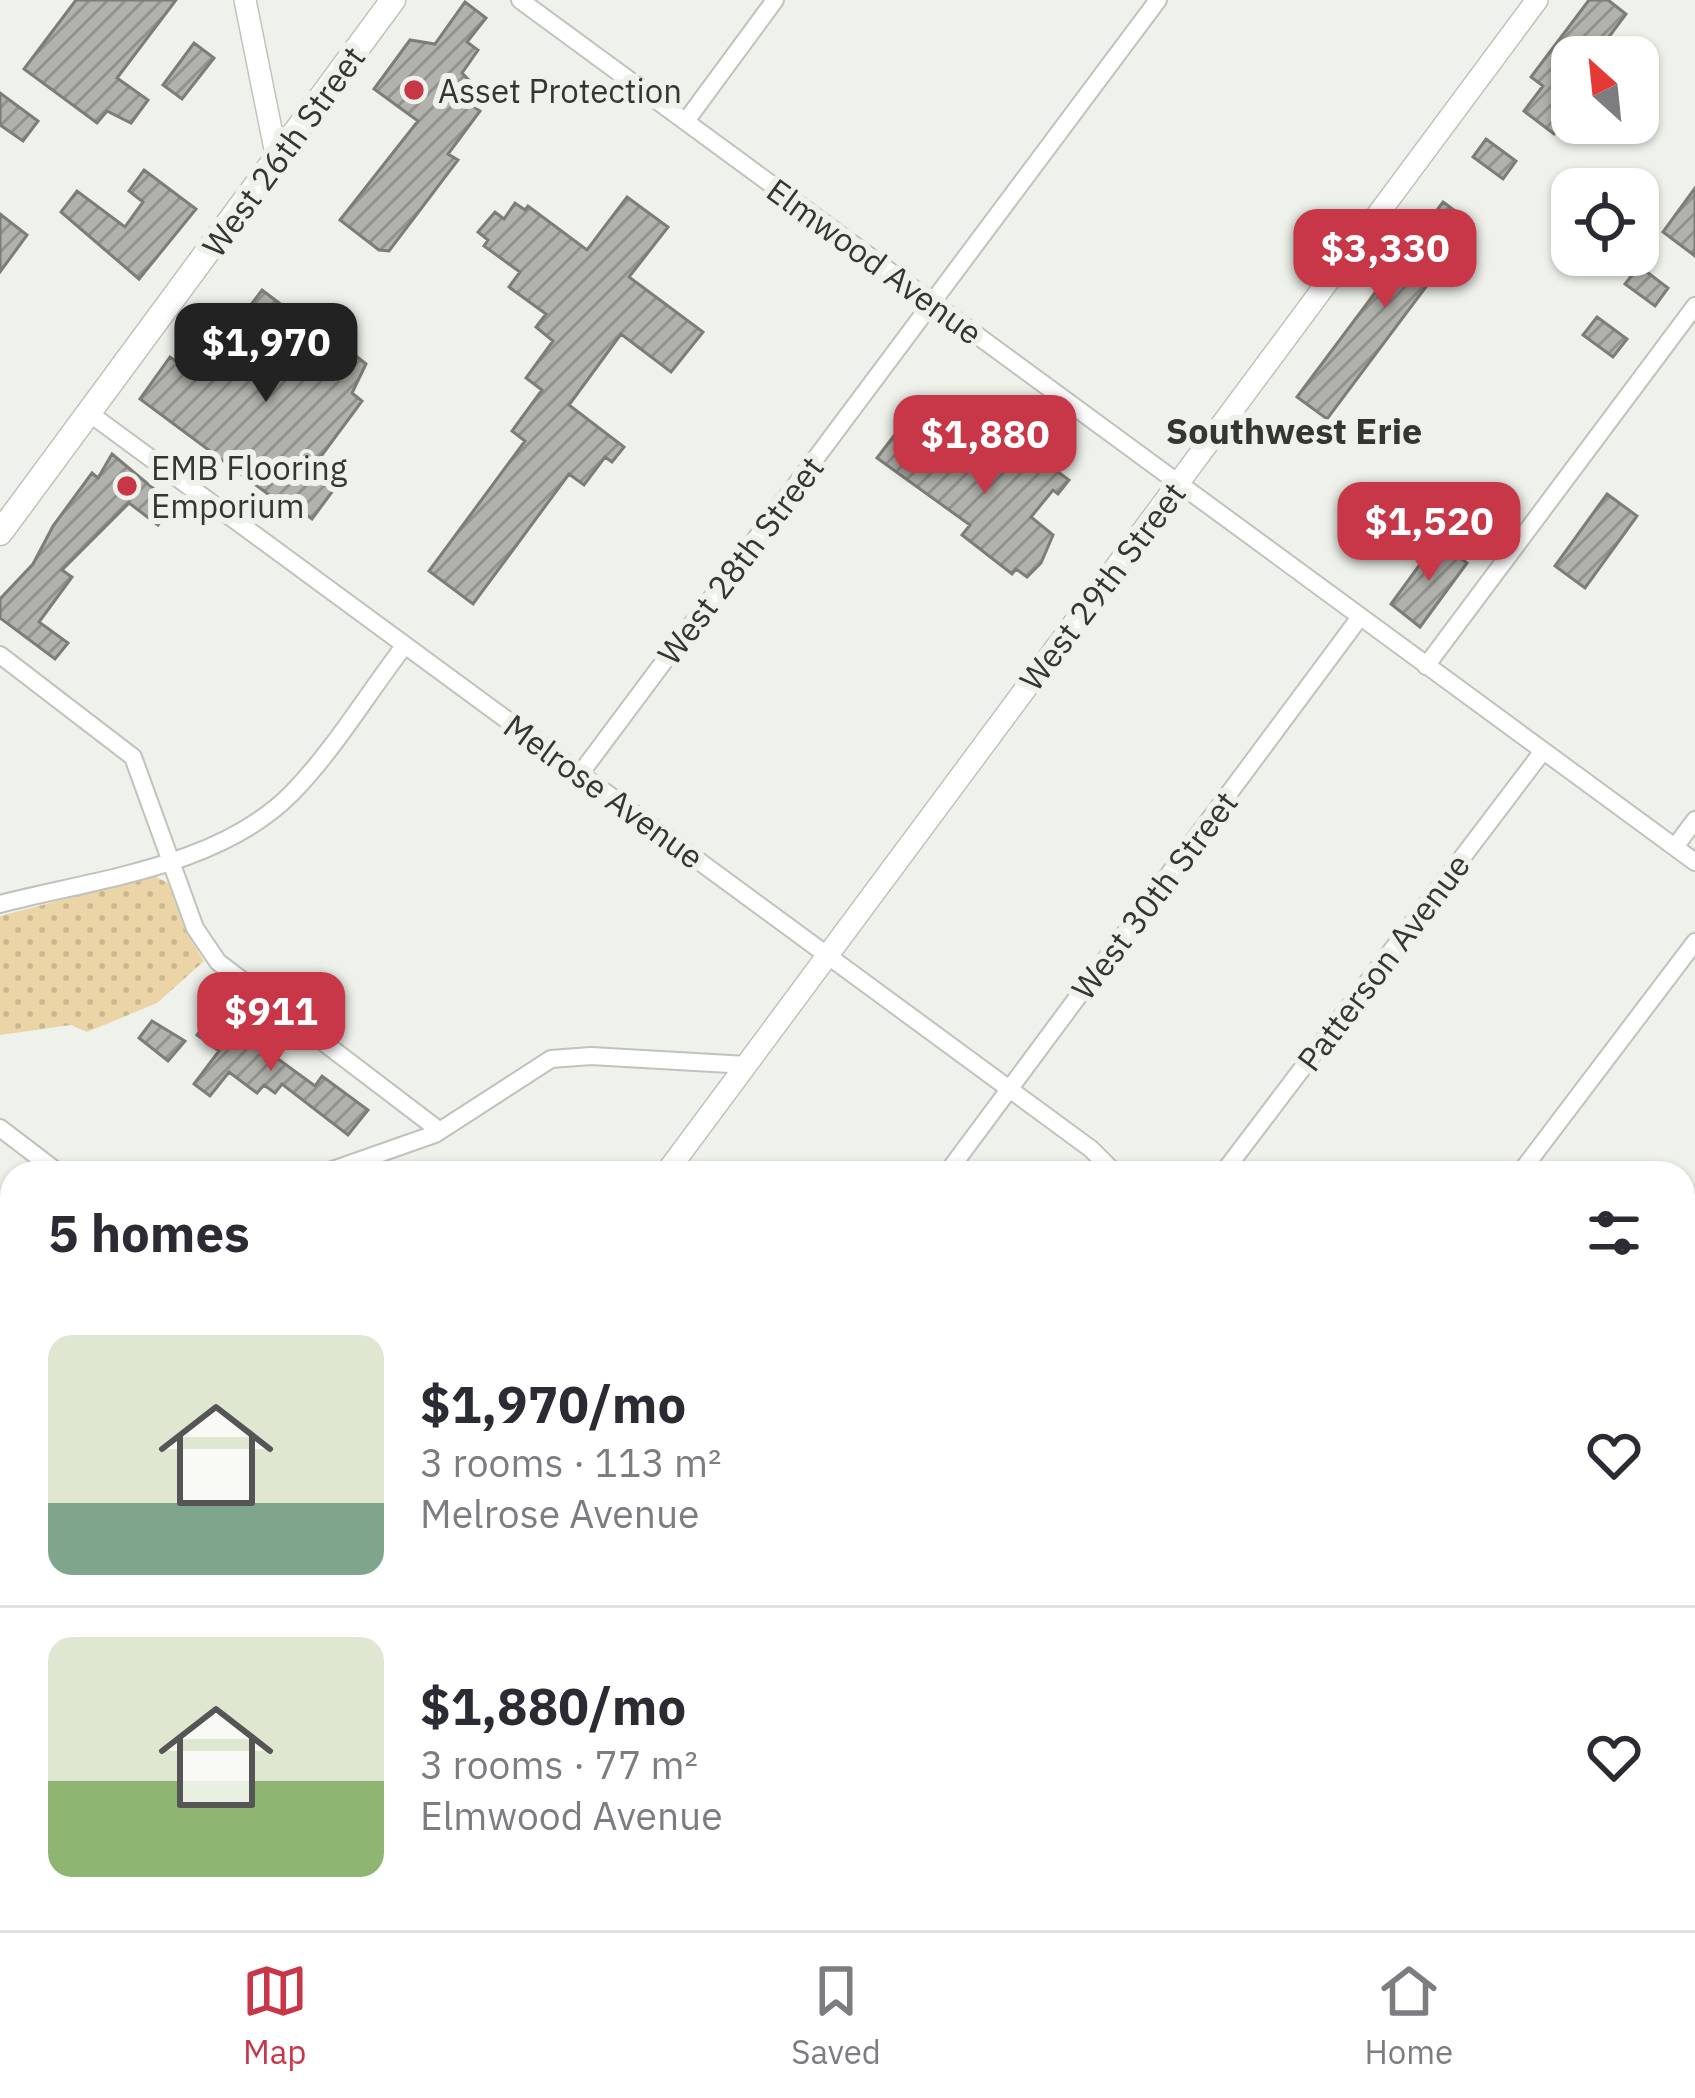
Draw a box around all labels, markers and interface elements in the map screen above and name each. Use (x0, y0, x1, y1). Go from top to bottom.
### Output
north arrow (1551, 36, 1659, 144)
map controls (1551, 36, 1659, 276)
street label: West 26th Street (192, 37, 374, 265)
place label: Asset Protection (438, 69, 682, 112)
marker: Asset Protection (401, 77, 427, 103)
street label: Elmwood Avenue (759, 168, 991, 354)
button: locate (1551, 168, 1659, 276)
pin: $3,330 (1287, 209, 1483, 311)
text: $3,330 (1320, 222, 1450, 273)
pin: $1,970 (168, 303, 364, 405)
text: $1,970 (201, 316, 331, 367)
pin: $1,880 (887, 395, 1083, 497)
district label: Southwest Erie (1166, 407, 1422, 454)
text: $1,880 (920, 408, 1050, 459)
place label: EMB Flooring Emporium (151, 446, 348, 527)
street label: West 28th Street (647, 447, 833, 673)
marker: EMB Flooring Emporium (114, 473, 140, 499)
street label: West 29th Street (1009, 473, 1195, 699)
pin: $1,520 (1331, 482, 1527, 584)
text: $1,520 (1364, 495, 1494, 546)
street label: Melrose Avenue (496, 704, 712, 878)
street label: West 30th Street (1061, 782, 1247, 1008)
street label: Patterson Avenue (1287, 845, 1479, 1079)
pin: $911 (200, 972, 342, 1074)
text: $911 (224, 985, 318, 1036)
text: 5 homes (48, 1200, 250, 1266)
icon: filters (1581, 1200, 1647, 1266)
text: $1,970/mo (420, 1371, 686, 1437)
icon: home (144, 1383, 288, 1527)
icon: heart (1581, 1422, 1647, 1488)
text: 3 rooms · 113 m² (420, 1437, 722, 1488)
text: Melrose Avenue (420, 1488, 699, 1539)
text: $1,880/mo (420, 1673, 686, 1739)
icon: home (144, 1685, 288, 1829)
icon: heart (1581, 1724, 1647, 1790)
text: 3 rooms · 77 m² (420, 1739, 698, 1790)
text: Elmwood Avenue (420, 1790, 723, 1841)
tab: Map (242, 1958, 308, 2073)
tab: Saved (791, 1958, 881, 2073)
tab: Home (1364, 1958, 1453, 2073)

